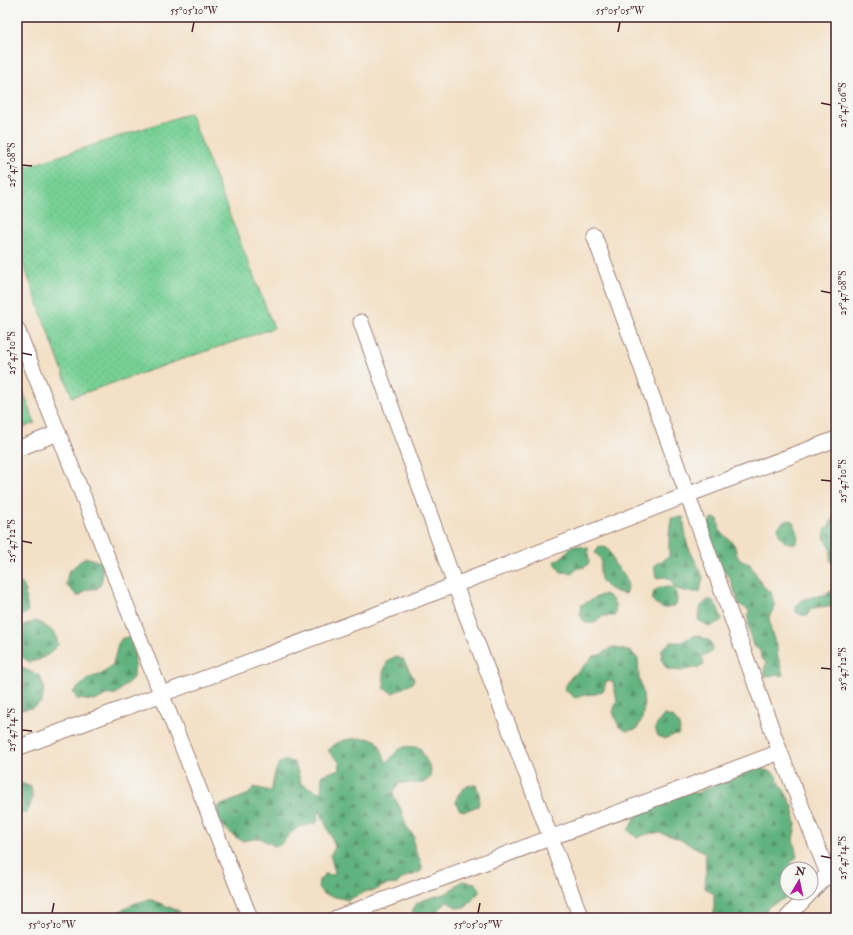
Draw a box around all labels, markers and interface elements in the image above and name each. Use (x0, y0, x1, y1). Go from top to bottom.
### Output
text: 55°05'10"W (170, 5, 219, 17)
text: 55°05'05"W (596, 5, 645, 17)
text: 25°47'06"S (837, 82, 849, 128)
text: 25°47'08"S (6, 142, 18, 188)
text: 25°47'08"S (837, 270, 849, 316)
text: 25°47'10"S (6, 331, 18, 375)
text: 25°47'10"S (837, 459, 849, 503)
text: 25°47'12"S (6, 519, 18, 563)
text: 25°47'12"S (837, 647, 849, 691)
text: 25°47'14"S (6, 708, 18, 752)
text: 25°47'14"S (837, 836, 849, 880)
north arrow (779, 861, 819, 901)
text: N (794, 864, 807, 879)
text: 55°05'10"W (28, 919, 77, 931)
text: 55°05'05"W (454, 919, 503, 931)

